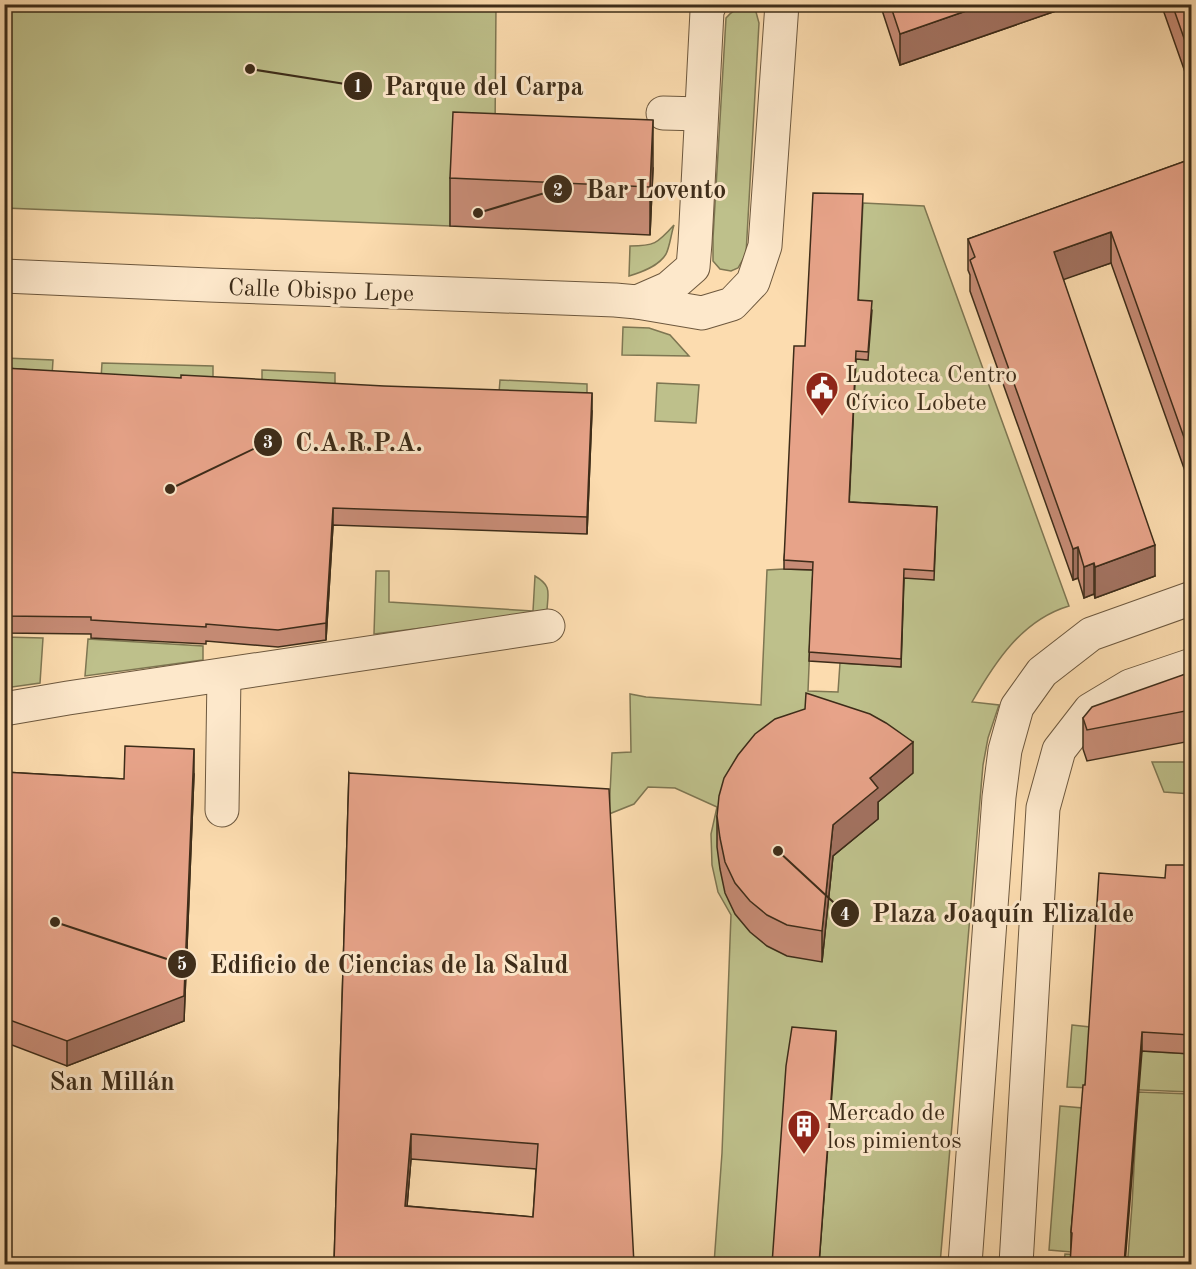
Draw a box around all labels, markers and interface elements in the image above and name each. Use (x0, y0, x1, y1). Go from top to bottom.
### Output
callout: Parque del Carpa (343, 64, 596, 108)
text: Parque del Carpa (384, 75, 584, 101)
text: 1 (353, 78, 363, 96)
callout: Bar Lovento (543, 167, 738, 211)
text: Bar Lovento (586, 178, 726, 204)
text: 2 (553, 182, 563, 200)
street label: Calle Obispo Lepe (227, 277, 414, 307)
place label: Ludoteca Centro Cívico Lobete (845, 364, 1017, 416)
public building icon: Ludoteca Centro Cívico Lobete (804, 370, 840, 417)
callout: C.A.R.P.A. (253, 420, 435, 464)
text: C.A.R.P.A. (295, 431, 423, 457)
text: 3 (263, 434, 273, 452)
callout: Plaza Joaquín Elizalde (830, 891, 1147, 935)
text: Plaza Joaquín Elizalde (872, 902, 1134, 928)
text: 4 (840, 906, 850, 924)
callout: Edificio de Ciencias de la Salud (167, 942, 580, 986)
text: Edificio de Ciencias de la Salud (210, 953, 568, 979)
text: 5 (177, 956, 187, 974)
district label: San Millán (49, 1070, 175, 1096)
place label: Mercado de los pimientos (827, 1102, 962, 1154)
building icon: Mercado de los pimientos (786, 1108, 822, 1155)

